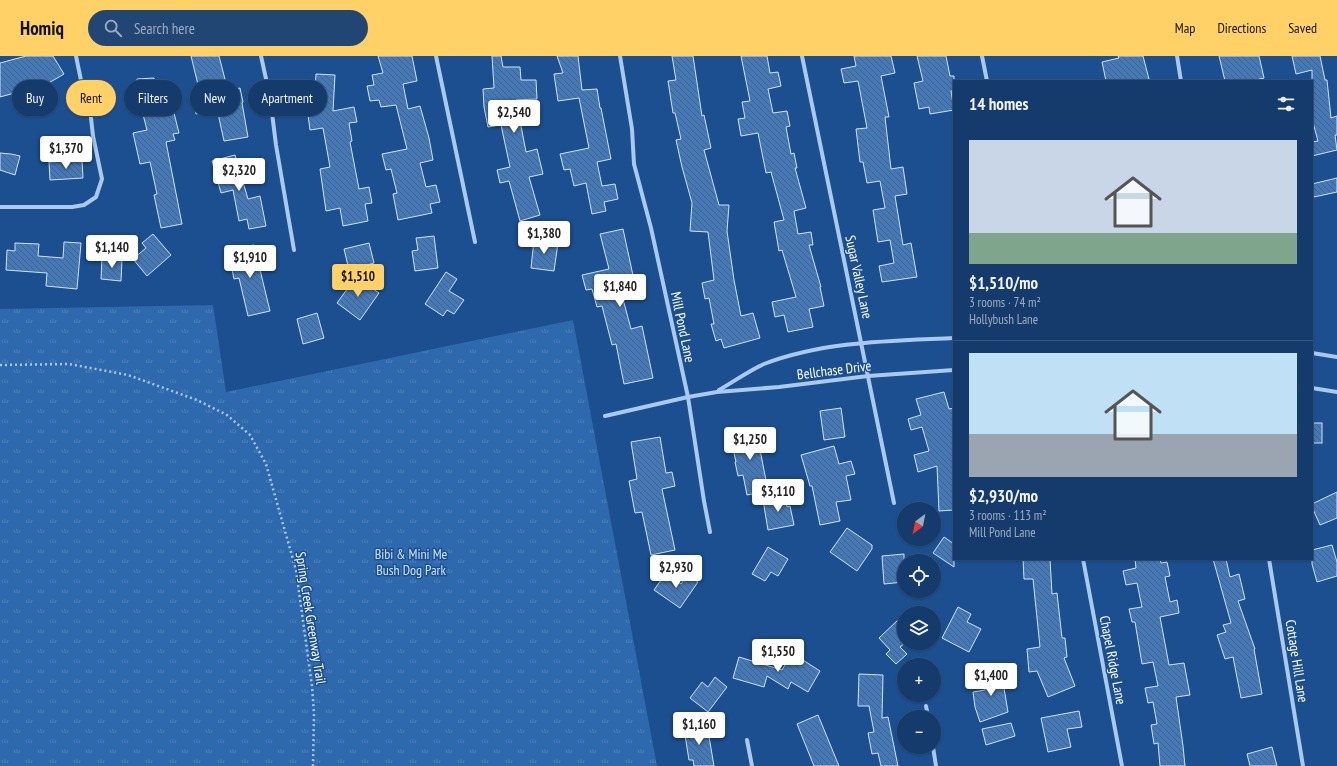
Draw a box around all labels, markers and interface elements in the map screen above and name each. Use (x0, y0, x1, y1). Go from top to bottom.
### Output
search box (88, 10, 368, 46)
text: Homiq (20, 16, 64, 40)
icon: search (102, 17, 124, 39)
text: Search here (134, 19, 195, 38)
text: Map (1175, 19, 1195, 37)
text: Directions (1217, 19, 1266, 37)
text: Saved (1288, 19, 1317, 37)
chip: Buy (12, 80, 58, 116)
chip: Rent (66, 80, 116, 116)
chip: Filters (124, 80, 182, 116)
chip: New (190, 80, 240, 116)
chip: Apartment (248, 80, 327, 116)
text: 14 homes (969, 93, 1028, 115)
icon: filters (1275, 93, 1297, 115)
pin: $2,540 (481, 100, 547, 134)
text: $2,540 (497, 104, 531, 121)
pin: $1,370 (33, 136, 99, 170)
text: $1,370 (49, 140, 83, 157)
pin: $2,320 (206, 158, 272, 192)
text: $2,320 (222, 162, 256, 179)
icon: home (1097, 166, 1169, 238)
pin: $1,380 (511, 221, 577, 255)
text: $1,380 (527, 225, 561, 242)
street label: Sugar Valley Lane (841, 234, 877, 321)
pin: $1,140 (79, 235, 145, 269)
text: $1,140 (95, 239, 129, 256)
pin: $1,910 (217, 245, 283, 279)
text: $1,910 (233, 249, 267, 266)
pin: $1,510 (325, 264, 391, 298)
text: $1,510 (341, 268, 375, 285)
text: $1,510/mo (969, 272, 1038, 294)
pin: $1,840 (587, 274, 653, 308)
text: $1,840 (603, 278, 637, 295)
street label: Mill Pond Lane (667, 290, 699, 364)
text: 3 rooms · 74 m² (969, 294, 1041, 311)
text: Hollybush Lane (969, 311, 1038, 328)
street label: Bellchase Drive (796, 356, 872, 383)
icon: home (1097, 379, 1169, 451)
pin: $1,250 (717, 427, 783, 461)
text: $1,250 (733, 431, 767, 448)
pin: $3,110 (745, 479, 811, 513)
text: $3,110 (761, 483, 795, 500)
text: $2,930/mo (969, 485, 1038, 507)
north arrow (897, 502, 941, 546)
map controls (897, 502, 941, 754)
text: 3 rooms · 113 m² (969, 507, 1047, 524)
text: Mill Pond Lane (969, 524, 1036, 541)
park label: Bibi & Mini Me Bush Dog Park (375, 545, 448, 579)
street label: Spring Creek Greenway Trail (292, 550, 330, 686)
button: locate (897, 554, 941, 598)
pin: $2,930 (643, 555, 709, 589)
text: $2,930 (659, 559, 693, 576)
button: layers (897, 606, 941, 650)
street label: Chapel Ridge Lane (1096, 614, 1130, 706)
street label: Cottage Hill Lane (1282, 618, 1312, 704)
pin: $1,550 (745, 639, 811, 673)
text: $1,550 (761, 643, 795, 660)
button: + (897, 658, 941, 702)
pin: $1,400 (958, 663, 1024, 697)
text: $1,400 (974, 667, 1008, 684)
button: − (897, 710, 941, 754)
pin: $1,160 (666, 712, 732, 746)
text: $1,160 (682, 716, 716, 733)

